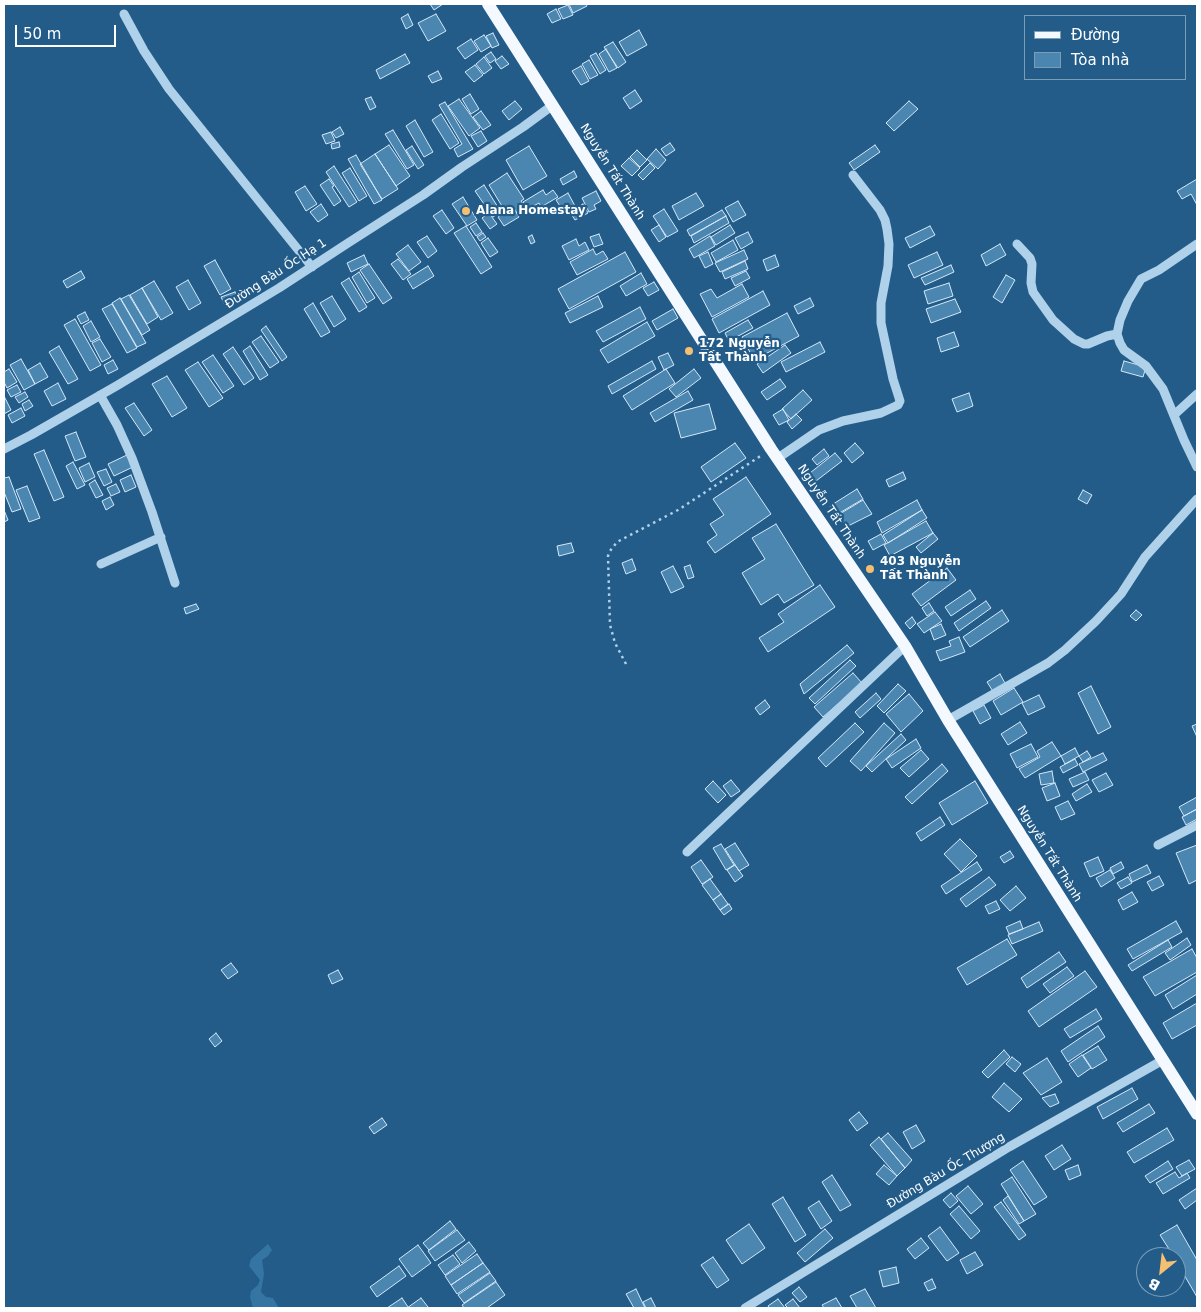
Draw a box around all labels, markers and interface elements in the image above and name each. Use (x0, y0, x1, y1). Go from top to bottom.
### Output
scale bar (18, 15, 119, 47)
legend (1024, 15, 1186, 80)
text: 50 m (23, 25, 61, 43)
text: Đường (1071, 26, 1120, 44)
text: Tòa nhà (1071, 51, 1130, 69)
street label: Nguyễn Tất Thành (577, 121, 647, 223)
place label: Alana Homestay (476, 204, 586, 218)
marker: Alana Homestay (460, 205, 472, 217)
street label: Đường Bàu Ốc Hạ 1 (223, 236, 329, 312)
place label: 172 Nguyễn Tất Thành (699, 337, 780, 365)
marker: 172 Nguyễn Tất Thành (683, 345, 695, 357)
street label: Nguyễn Tất Thành (794, 462, 868, 562)
place label: 403 Nguyễn Tất Thành (880, 555, 961, 583)
marker: 403 Nguyễn Tất Thành (864, 563, 876, 575)
street label: Nguyễn Tất Thành (1014, 803, 1084, 905)
street label: Đường Bàu Ốc Thượng (884, 1130, 1008, 1212)
north arrow (1136, 1247, 1186, 1297)
text: B (1146, 1275, 1163, 1294)

